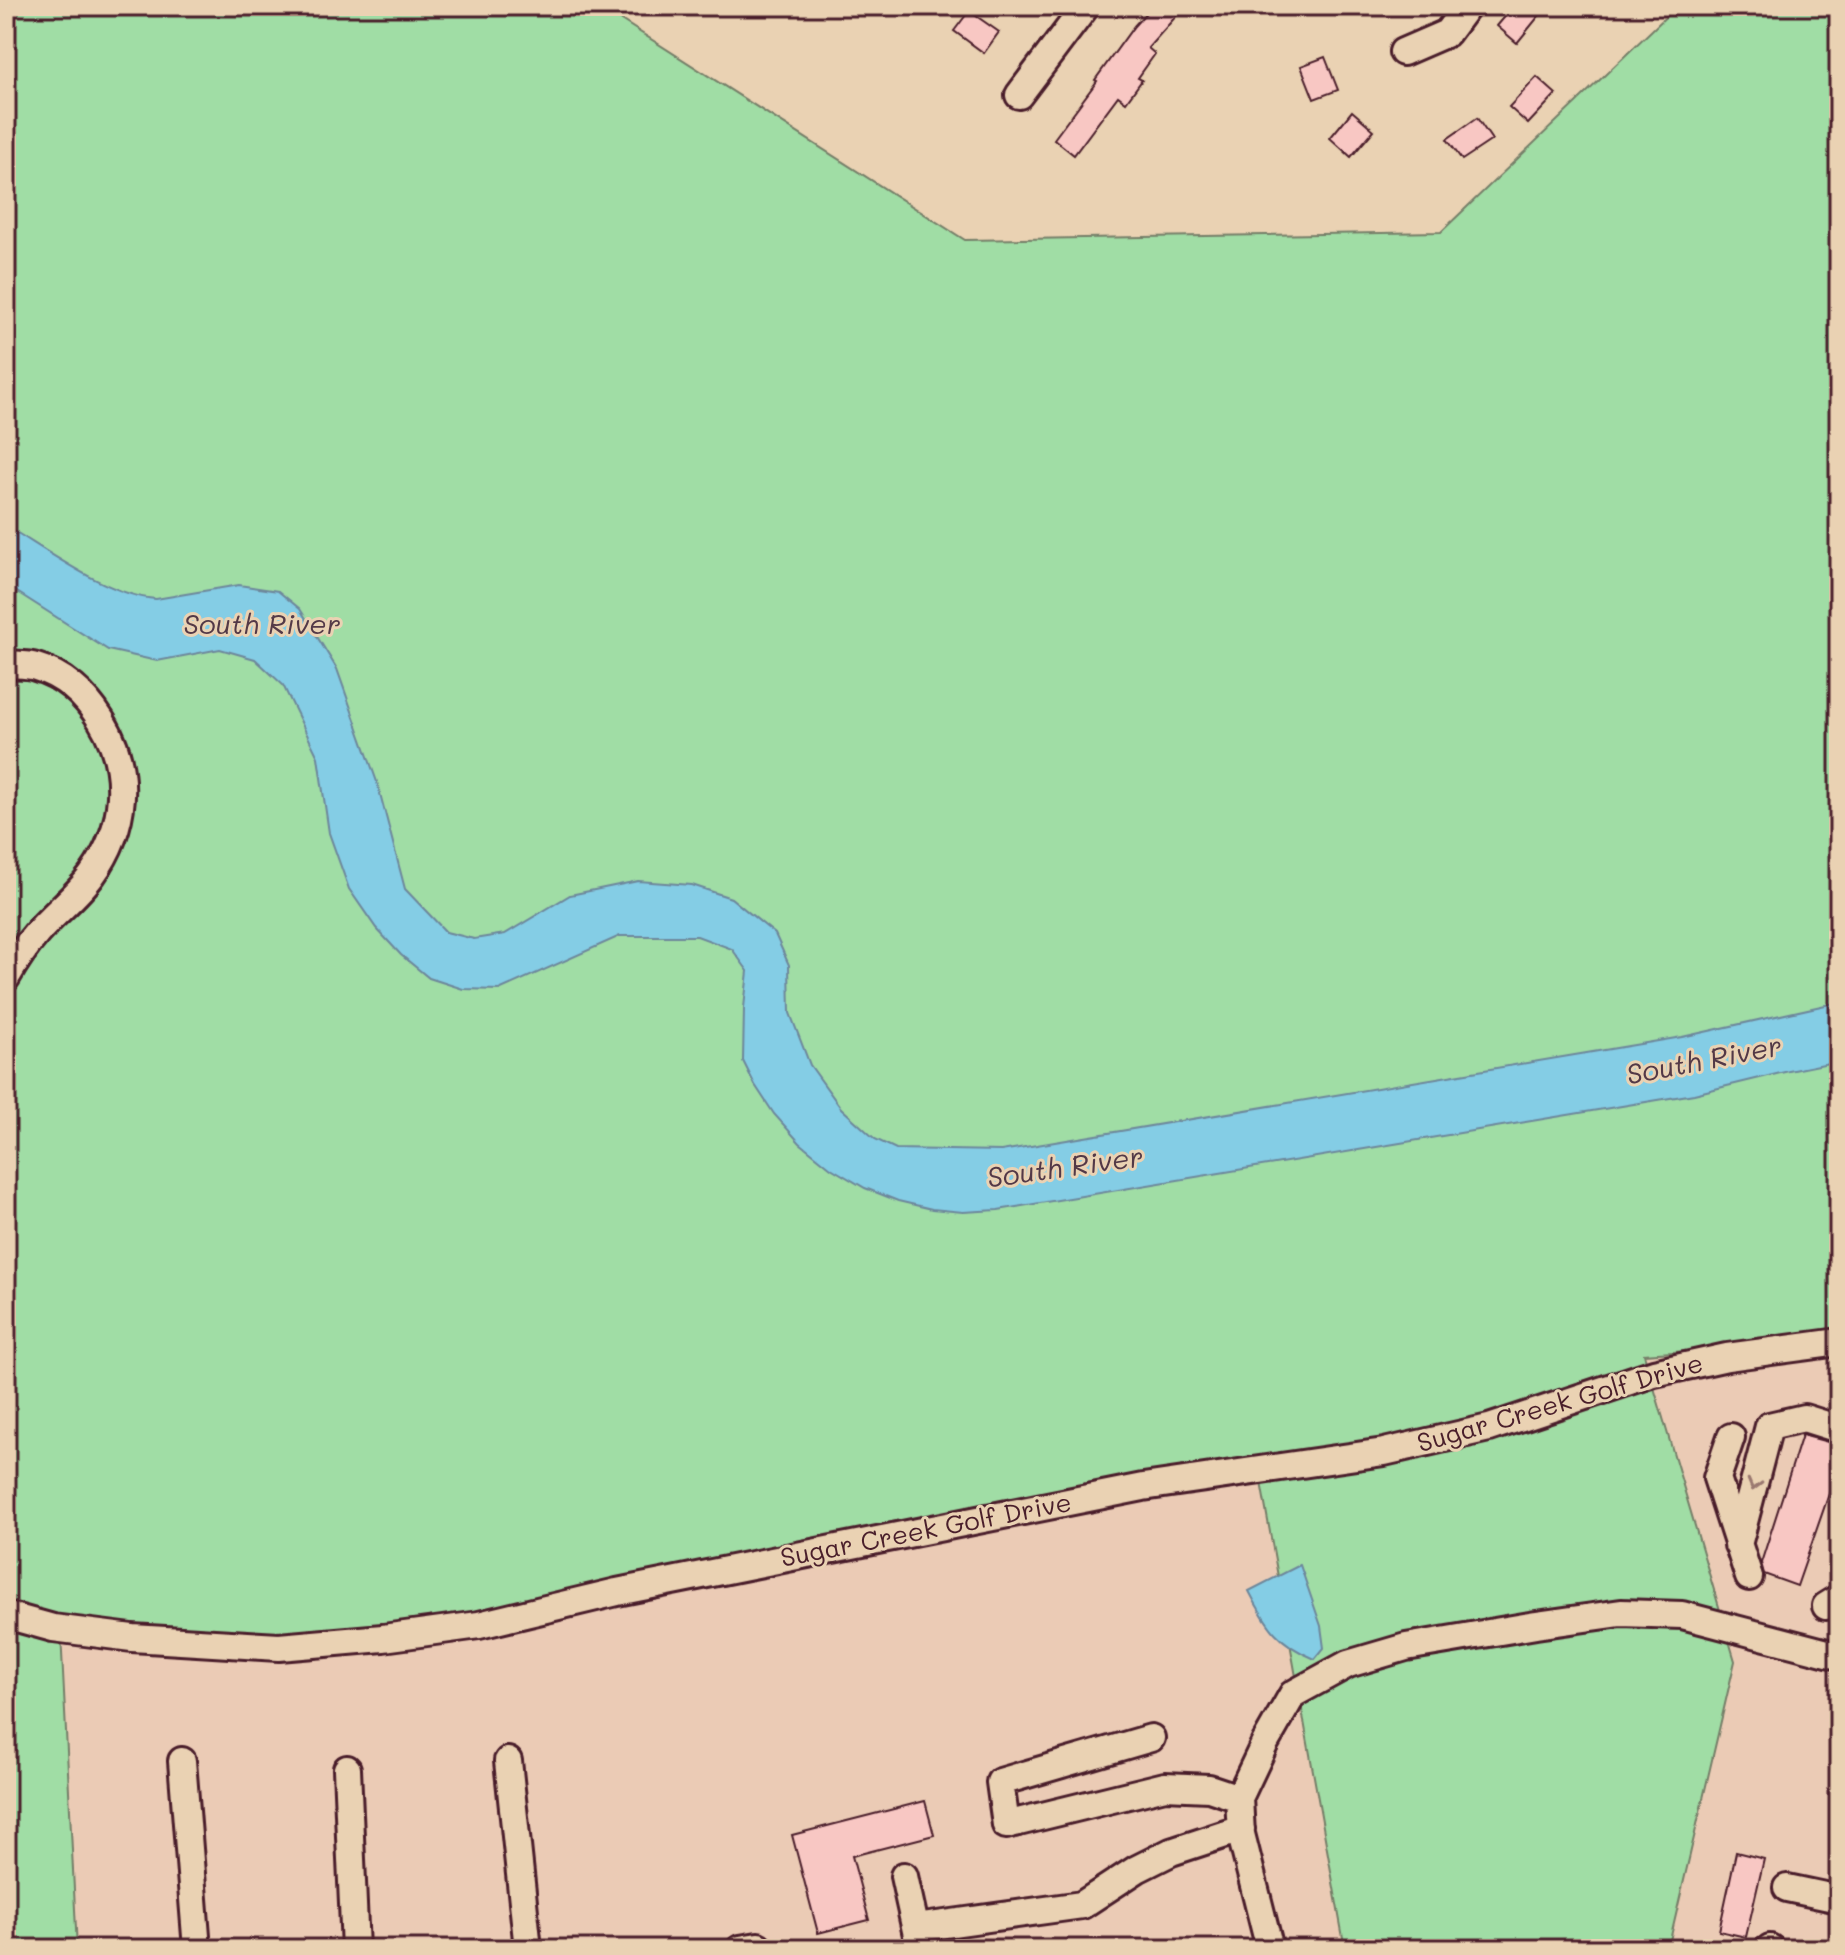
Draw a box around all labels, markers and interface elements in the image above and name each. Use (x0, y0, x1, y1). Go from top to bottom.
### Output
water label: South River (183, 605, 341, 641)
water label: South River (1623, 1026, 1785, 1092)
water label: South River (984, 1137, 1145, 1195)
street label: Sugar Creek Golf Drive (1413, 1345, 1707, 1459)
one-way arrow (1746, 1478, 1763, 1492)
street label: Sugar Creek Golf Drive (777, 1484, 1074, 1574)

